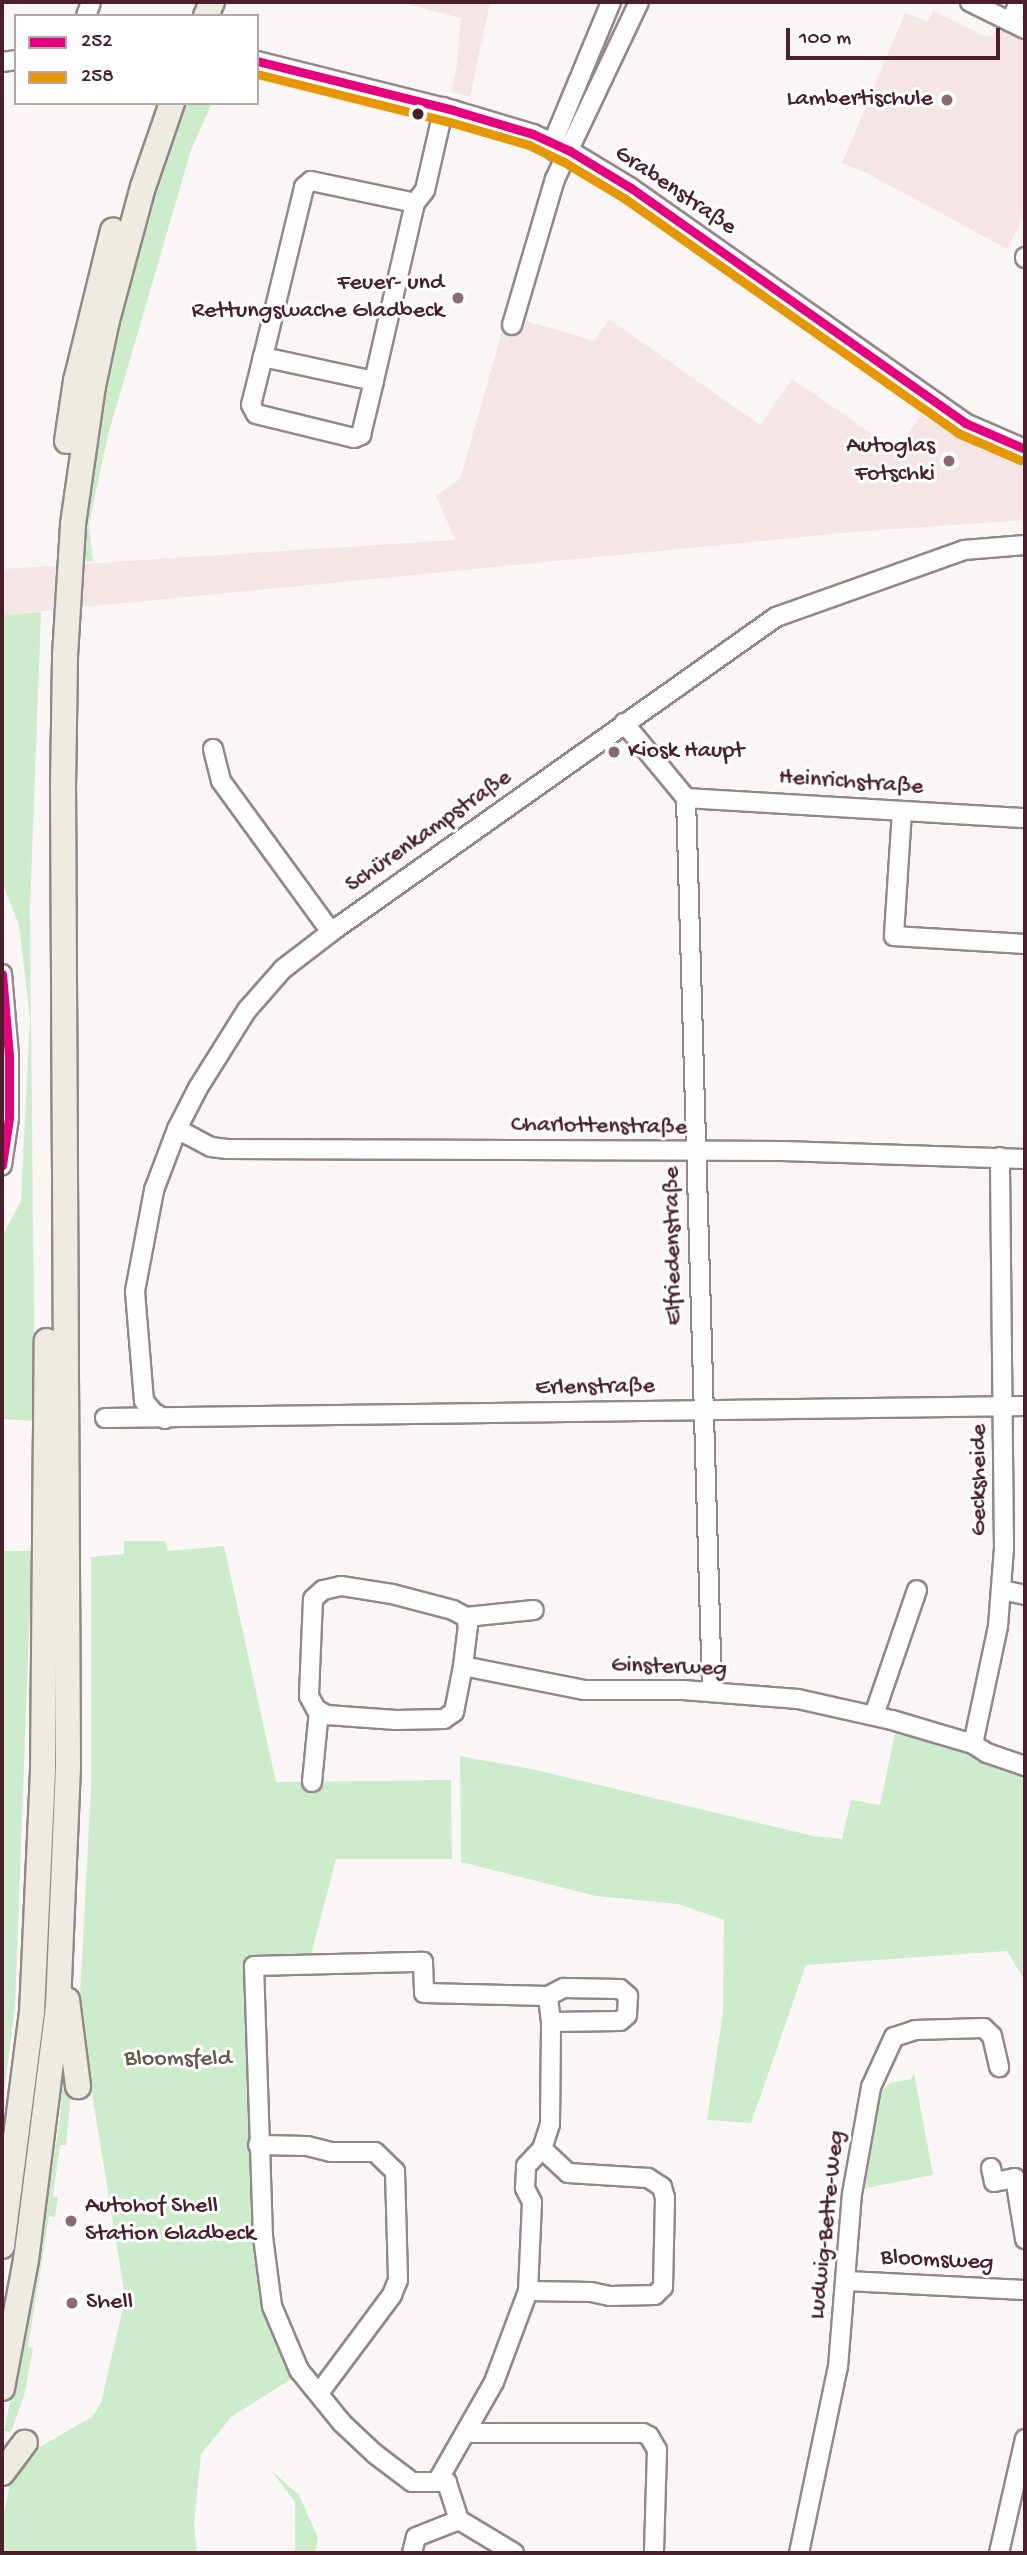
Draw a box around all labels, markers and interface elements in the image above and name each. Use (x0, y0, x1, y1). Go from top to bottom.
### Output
legend (14, 14, 259, 105)
scale bar (789, 14, 1002, 58)
text: 100 m (799, 27, 851, 52)
text: 252 (81, 30, 113, 55)
text: 258 (81, 65, 114, 90)
place label: Lambertischule (786, 86, 933, 114)
marker: Lambertischule (939, 92, 955, 108)
unlabelled marker (411, 107, 425, 121)
street label: Grabenstraße (609, 140, 741, 242)
place label: Feuer- und Rettungswache Gladbeck (192, 270, 444, 326)
marker: Feuer- und Rettungswache Gladbeck (450, 290, 466, 306)
place label: Autoglas Fotschki (846, 433, 935, 489)
marker: Autoglas Fotschki (941, 453, 957, 469)
place label: Kiosk Haupt (628, 738, 744, 766)
marker: Kiosk Haupt (606, 744, 622, 760)
street label: Schürenkampstraße (340, 764, 518, 900)
street label: Heinrichstraße (778, 764, 924, 802)
street label: Charlottenstraße (511, 1111, 687, 1143)
street label: Elfriedenstraße (658, 1166, 690, 1326)
street label: Erlenstraße (535, 1373, 655, 1403)
street label: Gecksheide (966, 1424, 994, 1536)
street label: Ginsterweg (611, 1652, 727, 1684)
park label: Bloomsfeld (124, 2046, 232, 2074)
street label: Ludwig-Bette-Weg (804, 2129, 852, 2321)
place label: Autohof Shell Station Gladbeck (85, 2193, 256, 2249)
marker: Autohof Shell Station Gladbeck (63, 2213, 79, 2229)
street label: Bloomsweg (880, 2244, 994, 2278)
place label: Shell (86, 2289, 133, 2317)
marker: Shell (64, 2295, 80, 2311)

